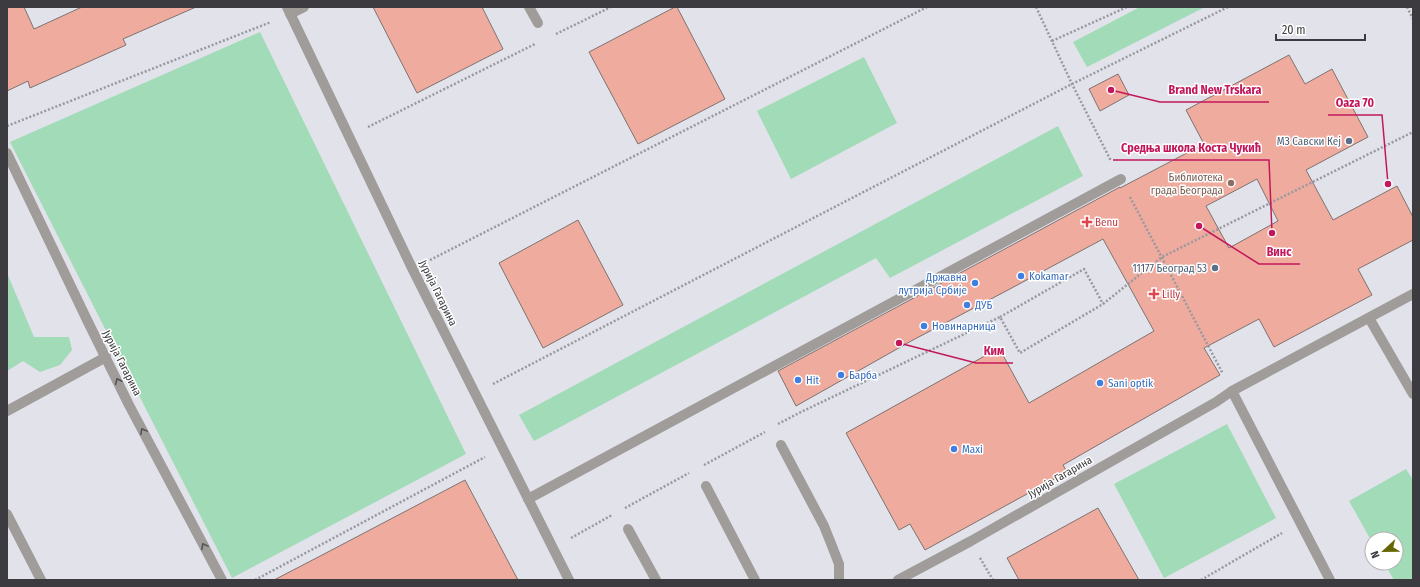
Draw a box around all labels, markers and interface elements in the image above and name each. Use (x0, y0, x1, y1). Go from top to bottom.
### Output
scale bar (1276, 16, 1365, 42)
text: 20 m (1282, 23, 1306, 37)
callout: Brand New Trskara (1160, 78, 1269, 102)
text: Brand New Trskara (1168, 83, 1262, 97)
callout: Oaza 70 (1328, 91, 1382, 115)
text: Oaza 70 (1336, 96, 1375, 110)
place label: МЗ Савски Кеј (1277, 135, 1341, 148)
callout: Средња школа Коста Чукић (1113, 136, 1269, 160)
marker: МЗ Савски Кеј (1344, 136, 1354, 146)
text: Средња школа Коста Чукић (1121, 141, 1261, 155)
place label: Библиотека града Београда (1151, 171, 1223, 197)
marker: Библиотека града Београда (1226, 178, 1236, 188)
place label: Benu (1095, 216, 1118, 229)
marker: Benu (1082, 217, 1092, 227)
callout: Винс (1259, 240, 1300, 264)
text: Винс (1267, 245, 1292, 259)
street label: Јурија Гагарина (416, 258, 460, 328)
place label: 11177 Београд 53 (1132, 262, 1207, 275)
marker: 11177 Београд 53 (1210, 263, 1220, 273)
place label: Kokamar (1029, 270, 1069, 283)
place label: Државна лутрија Србије (898, 271, 967, 297)
marker: Kokamar (1016, 271, 1026, 281)
marker: Државна лутрија Србије (970, 278, 980, 288)
place label: Lilly (1162, 288, 1180, 301)
marker: Lilly (1149, 289, 1159, 299)
place label: ДУБ (974, 299, 992, 312)
marker: ДУБ (962, 300, 972, 310)
place label: Новинарница (932, 320, 996, 333)
marker: Новинарница (919, 321, 929, 331)
street label: Јурија Гагарина (100, 328, 144, 398)
callout: Ким (976, 339, 1013, 363)
text: Ким (984, 344, 1005, 358)
place label: Барба (849, 369, 877, 382)
marker: Барба (836, 370, 846, 380)
place label: Hit (806, 374, 819, 387)
marker: Hit (793, 375, 803, 385)
place label: Sani optik (1108, 377, 1154, 390)
one-way arrow (115, 378, 123, 385)
marker: Sani optik (1095, 378, 1105, 388)
one-way arrow (140, 427, 148, 435)
place label: Maxi (962, 443, 983, 456)
marker: Maxi (949, 444, 959, 454)
street label: Јурија Гагарина (1026, 453, 1094, 501)
north arrow (1364, 531, 1404, 571)
one-way arrow (201, 542, 208, 550)
text: N (1368, 549, 1382, 560)

